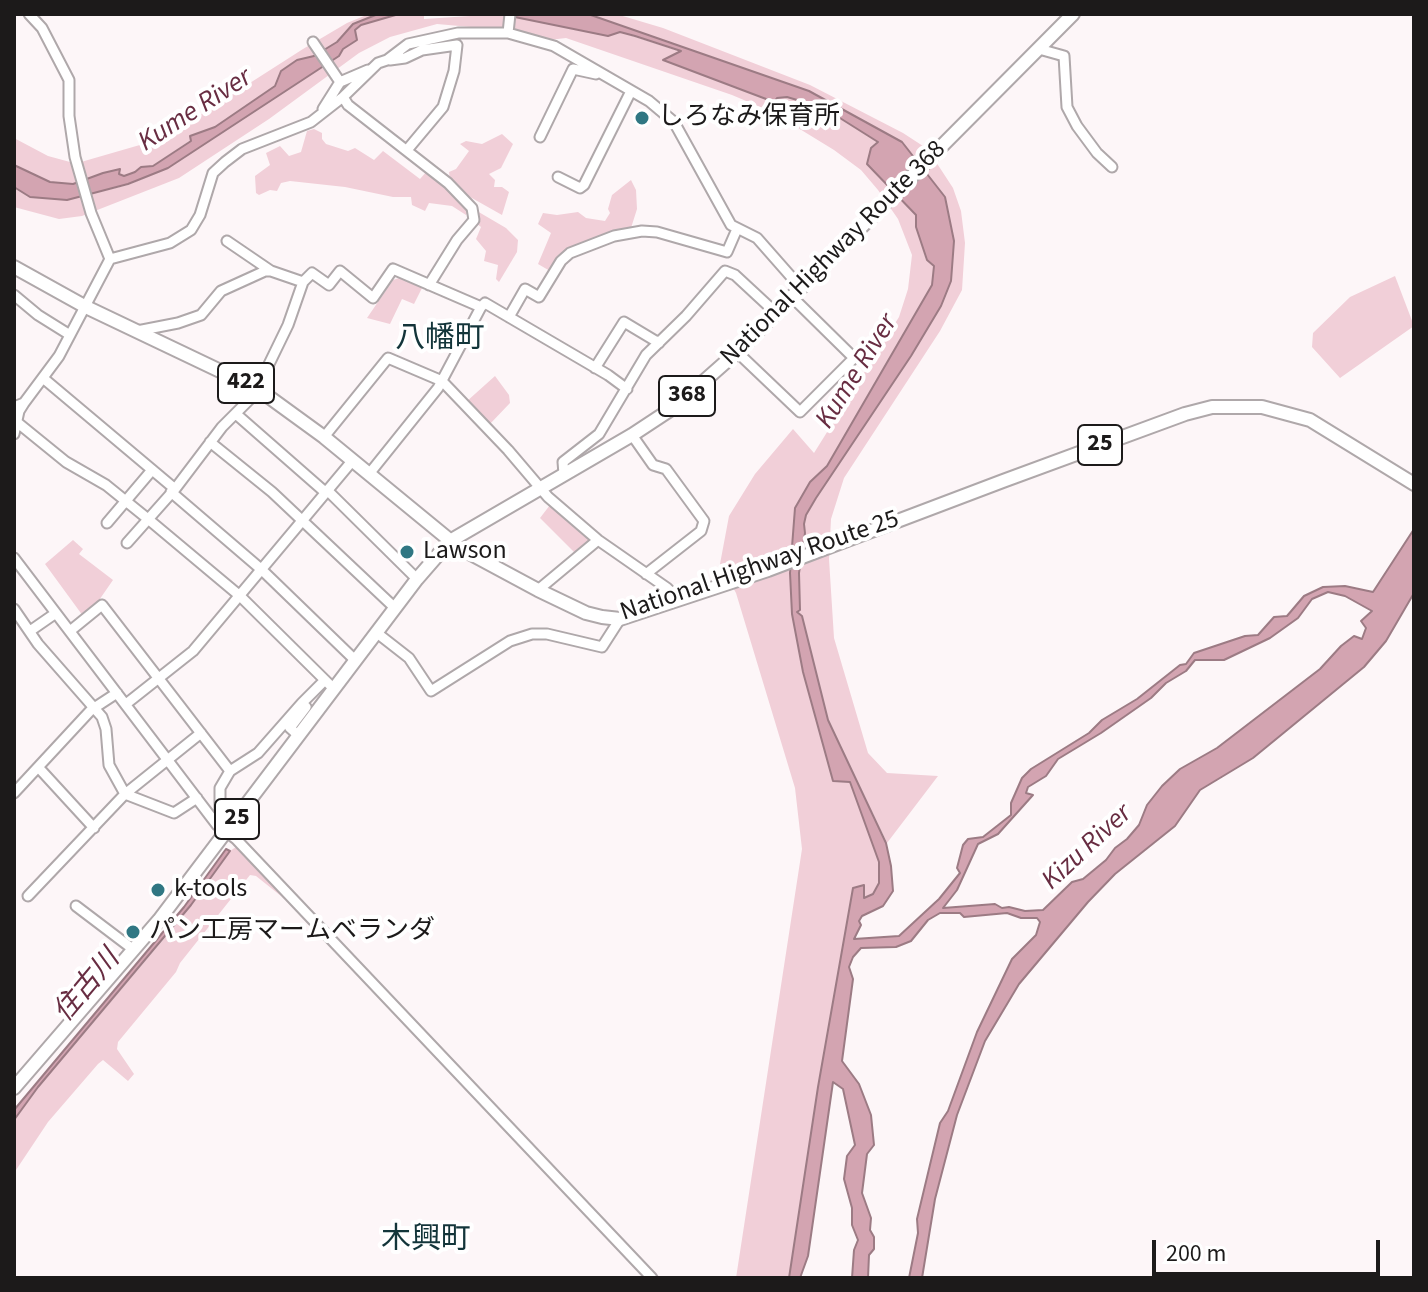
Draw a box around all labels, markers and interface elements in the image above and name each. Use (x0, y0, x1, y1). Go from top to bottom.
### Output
water label: Kume River (133, 62, 259, 160)
place label: しろなみ保育所 (658, 102, 840, 134)
marker: しろなみ保育所 (633, 109, 651, 127)
street label: National Highway Route 368 (715, 135, 953, 373)
water label: Kume River (810, 308, 906, 436)
district label: 八幡町 (395, 322, 485, 358)
road number: 422 (218, 363, 274, 403)
road number: 368 (659, 376, 715, 416)
road number: 25 (1078, 425, 1122, 465)
street label: National Highway Route 25 (617, 505, 903, 629)
place label: Lawson (423, 536, 507, 568)
marker: Lawson (398, 543, 416, 561)
water label: Kizu River (1036, 798, 1140, 898)
road number: 25 (215, 799, 259, 839)
place label: k-tools (174, 874, 247, 906)
marker: k-tools (149, 881, 167, 899)
place label: パン工房マームベランダ (149, 916, 435, 948)
marker: パン工房マームベランダ (124, 923, 142, 941)
water label: 住古川 (48, 944, 128, 1030)
district label: 木興町 (381, 1223, 471, 1259)
scale bar (1156, 1224, 1384, 1274)
text: 200 m (1166, 1236, 1226, 1271)

